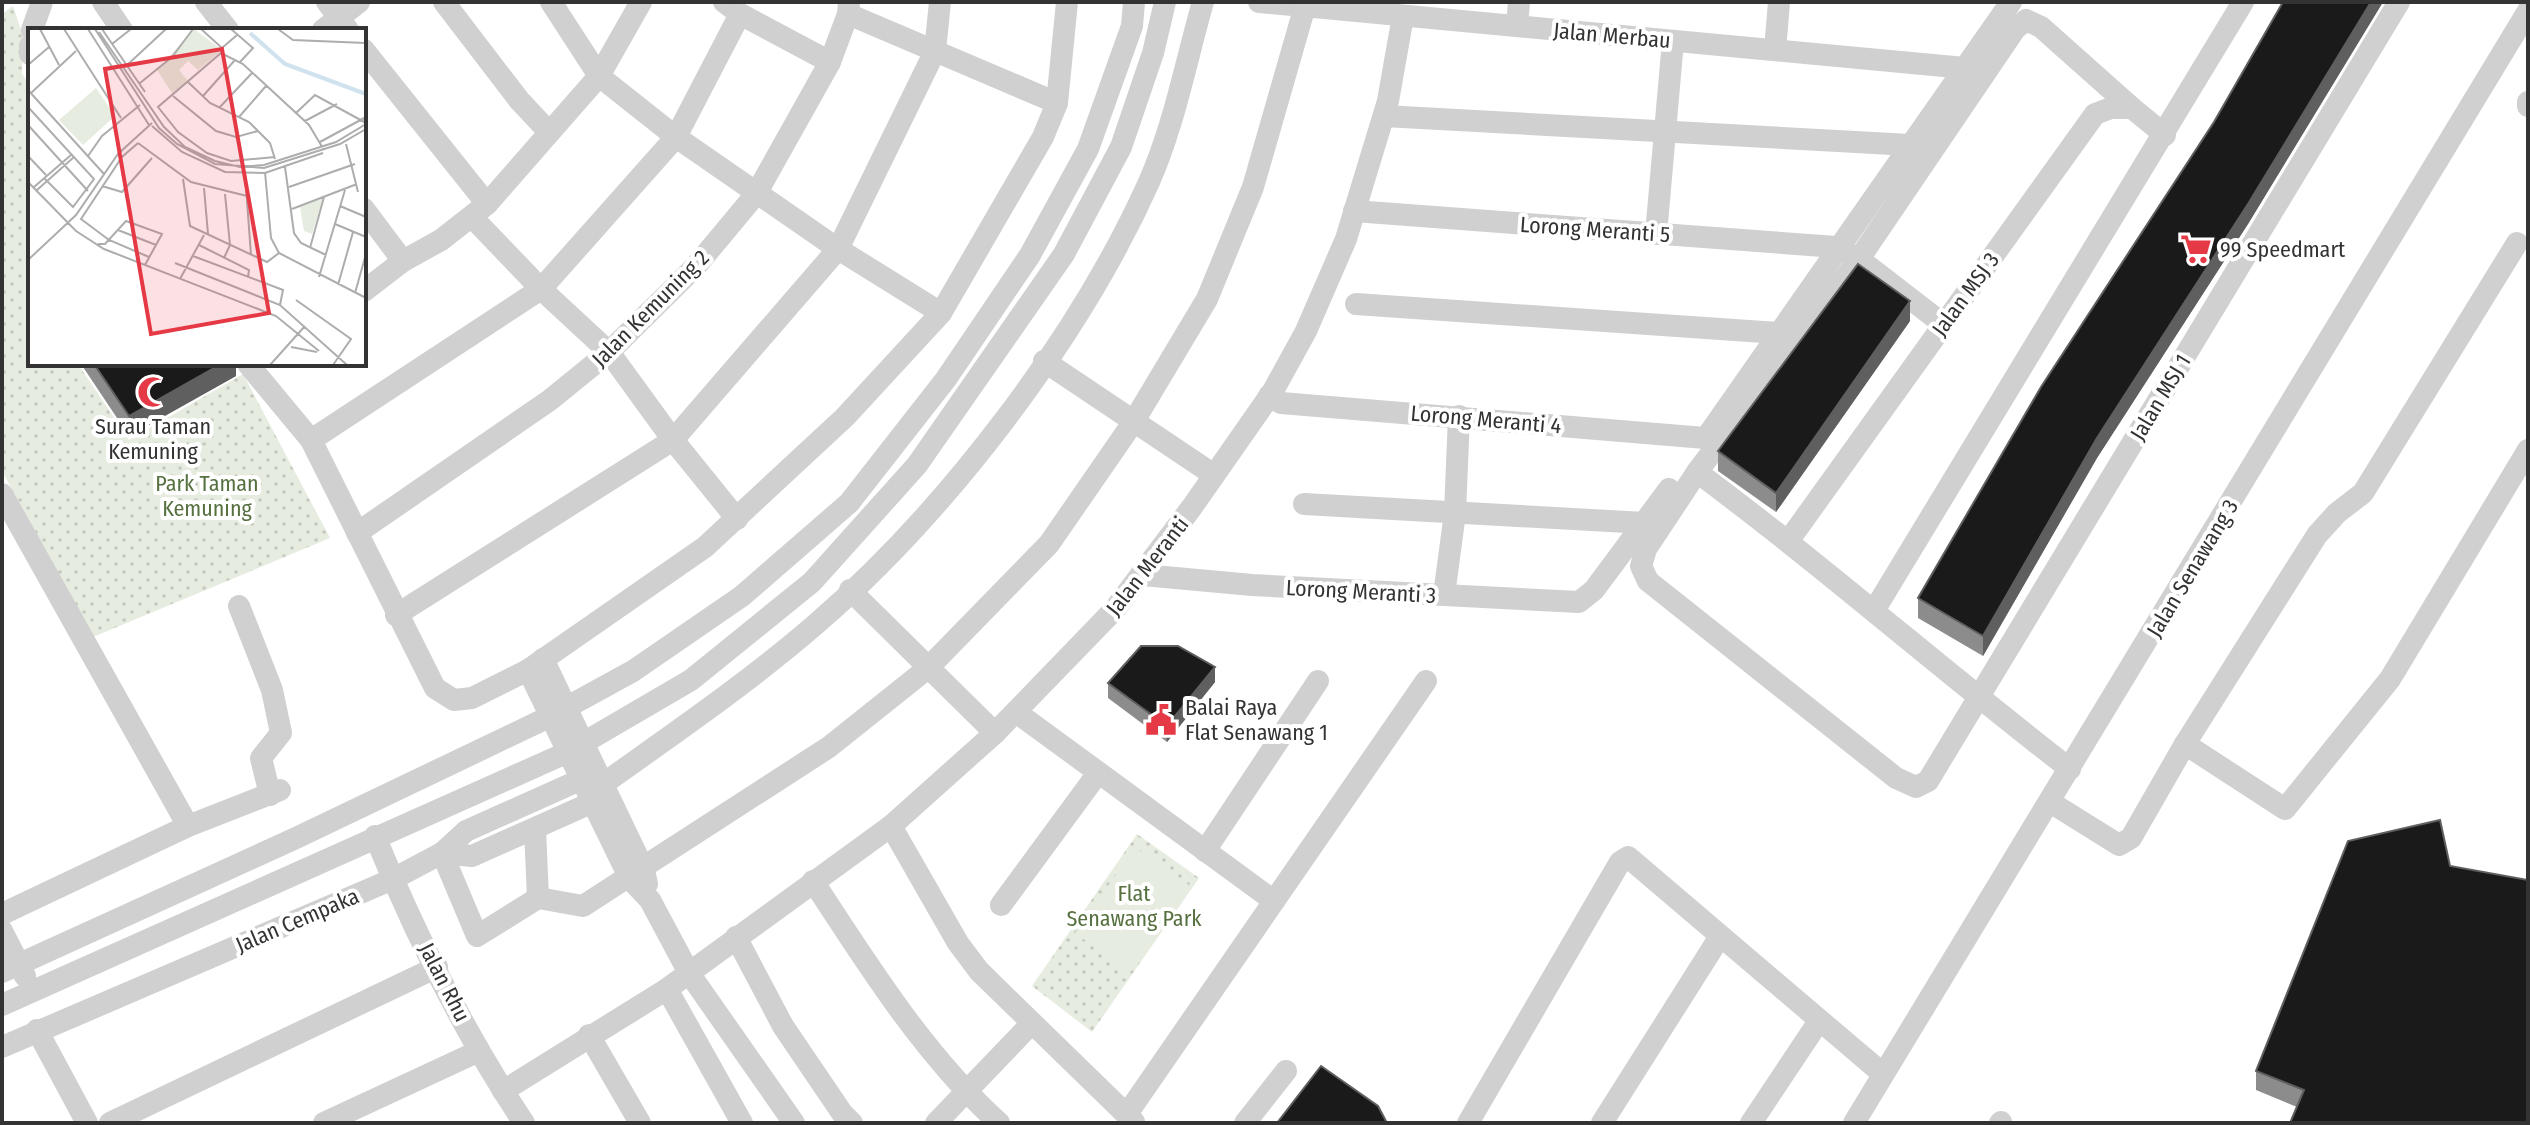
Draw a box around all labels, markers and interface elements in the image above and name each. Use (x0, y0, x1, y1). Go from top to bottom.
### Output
street label: Jalan Merbau (1552, 17, 1672, 54)
inset map (28, 28, 366, 366)
street label: Lorong Meranti 5 (1519, 211, 1671, 248)
supermarket icon: 99 Speedmart (2179, 232, 2213, 266)
place label: 99 Speedmart (2220, 236, 2346, 263)
street label: Jalan Kemuning 2 (586, 244, 714, 372)
street label: Jalan MSJ 3 (1926, 247, 2005, 341)
street label: Jalan MSJ 1 (2124, 349, 2197, 445)
mosque icon: Surau Taman Kemuning (136, 375, 170, 409)
street label: Lorong Meranti 4 (1410, 399, 1563, 440)
place label: Surau Taman Kemuning (95, 413, 211, 465)
park label: Park Taman Kemuning (155, 470, 259, 522)
street label: Jalan Senawang 3 (2141, 495, 2244, 642)
street label: Jalan Meranti (1100, 511, 1194, 621)
street label: Lorong Meranti 3 (1285, 574, 1437, 609)
place label: Balai Raya Flat Senawang 1 (1185, 694, 1328, 746)
public building icon: Balai Raya Flat Senawang 1 (1144, 703, 1178, 737)
park label: Flat Senawang Park (1066, 880, 1202, 932)
street label: Jalan Cempaka (231, 882, 363, 959)
street label: Jalan Rhu (413, 938, 476, 1026)

